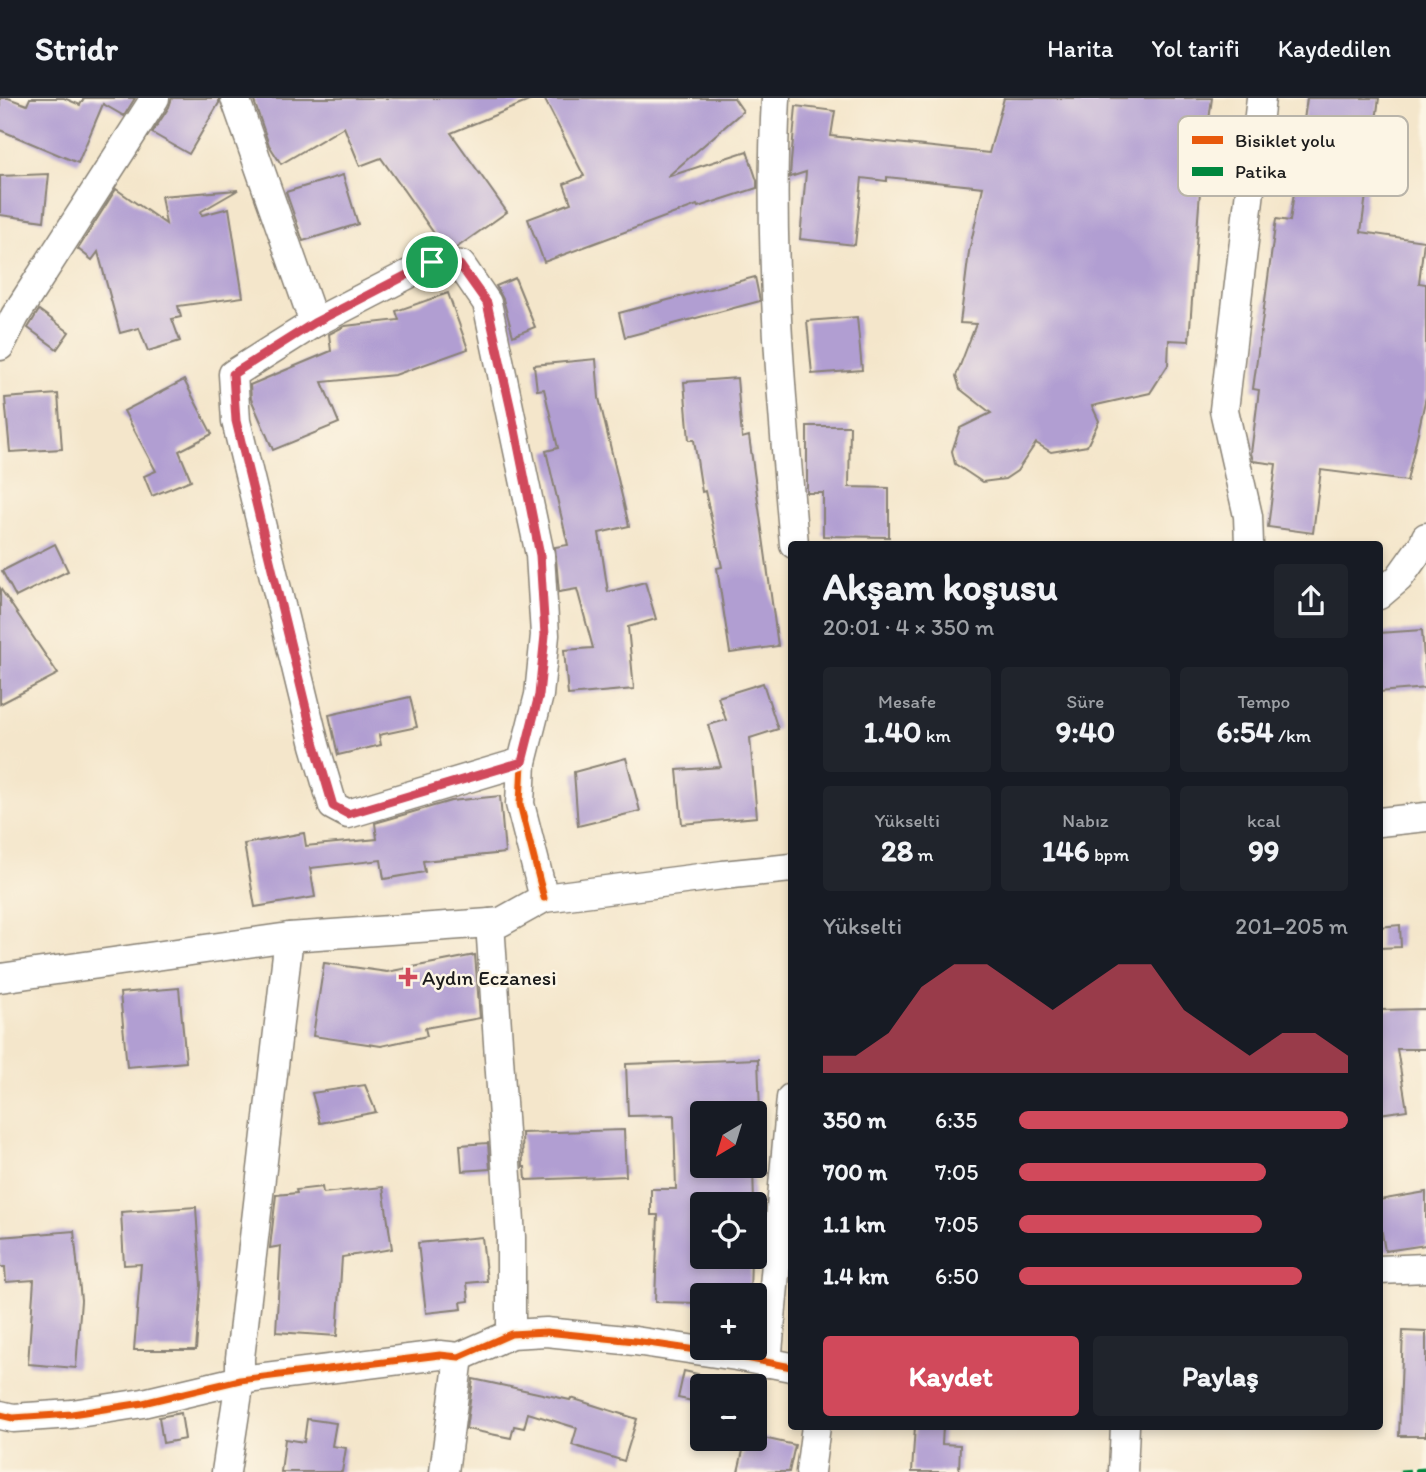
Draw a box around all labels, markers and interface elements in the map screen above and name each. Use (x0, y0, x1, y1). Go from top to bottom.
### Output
text: Stridr (35, 29, 118, 68)
text: Harita (1047, 34, 1113, 63)
text: Yol tarifi (1151, 34, 1240, 63)
text: Kaydedilen (1278, 34, 1391, 63)
legend (1178, 116, 1408, 196)
text: Bisiklet yolu (1235, 129, 1336, 152)
text: Patika (1235, 160, 1287, 183)
pin (402, 232, 462, 292)
icon: arrive (413, 243, 451, 281)
text: Akşam koşusu (823, 564, 1058, 610)
button: share (1274, 564, 1348, 638)
text: 20:01 · 4 × 350 m (823, 613, 994, 641)
text: Mesafe (878, 690, 936, 713)
text: Süre (1067, 690, 1104, 713)
text: Tempo (1237, 690, 1290, 713)
text: 1.40 (864, 713, 921, 750)
text: 9:40 (1056, 713, 1115, 750)
text: 6:54 (1217, 713, 1274, 750)
text: km (921, 724, 951, 747)
text: /km (1274, 724, 1311, 747)
text: Yükselti (874, 809, 940, 832)
text: Nabız (1062, 809, 1109, 832)
text: kcal (1247, 809, 1281, 832)
text: 28 (881, 832, 913, 869)
text: 146 (1042, 832, 1090, 869)
text: 99 (1248, 832, 1280, 869)
text: m (913, 843, 933, 866)
text: bpm (1090, 843, 1129, 866)
text: Yükselti (823, 912, 902, 940)
text: 201–205 m (1235, 912, 1348, 940)
place label: Aydın Eczanesi (422, 965, 557, 990)
marker: Aydın Eczanesi (400, 969, 416, 985)
north arrow (690, 1101, 766, 1178)
map controls (690, 1101, 767, 1451)
text: 350 m (823, 1106, 886, 1134)
text: 6:35 (935, 1106, 977, 1134)
text: 700 m (823, 1158, 887, 1186)
text: 7:05 (935, 1158, 978, 1186)
button: locate (690, 1192, 767, 1269)
text: 1.1 km (823, 1210, 886, 1238)
text: 7:05 (935, 1210, 978, 1238)
text: 1.4 km (823, 1262, 889, 1290)
text: 6:50 (935, 1262, 979, 1290)
button: + (690, 1283, 767, 1360)
button: Kaydet (823, 1336, 1079, 1416)
button: Paylaş (1093, 1336, 1348, 1416)
button: − (690, 1374, 767, 1451)

